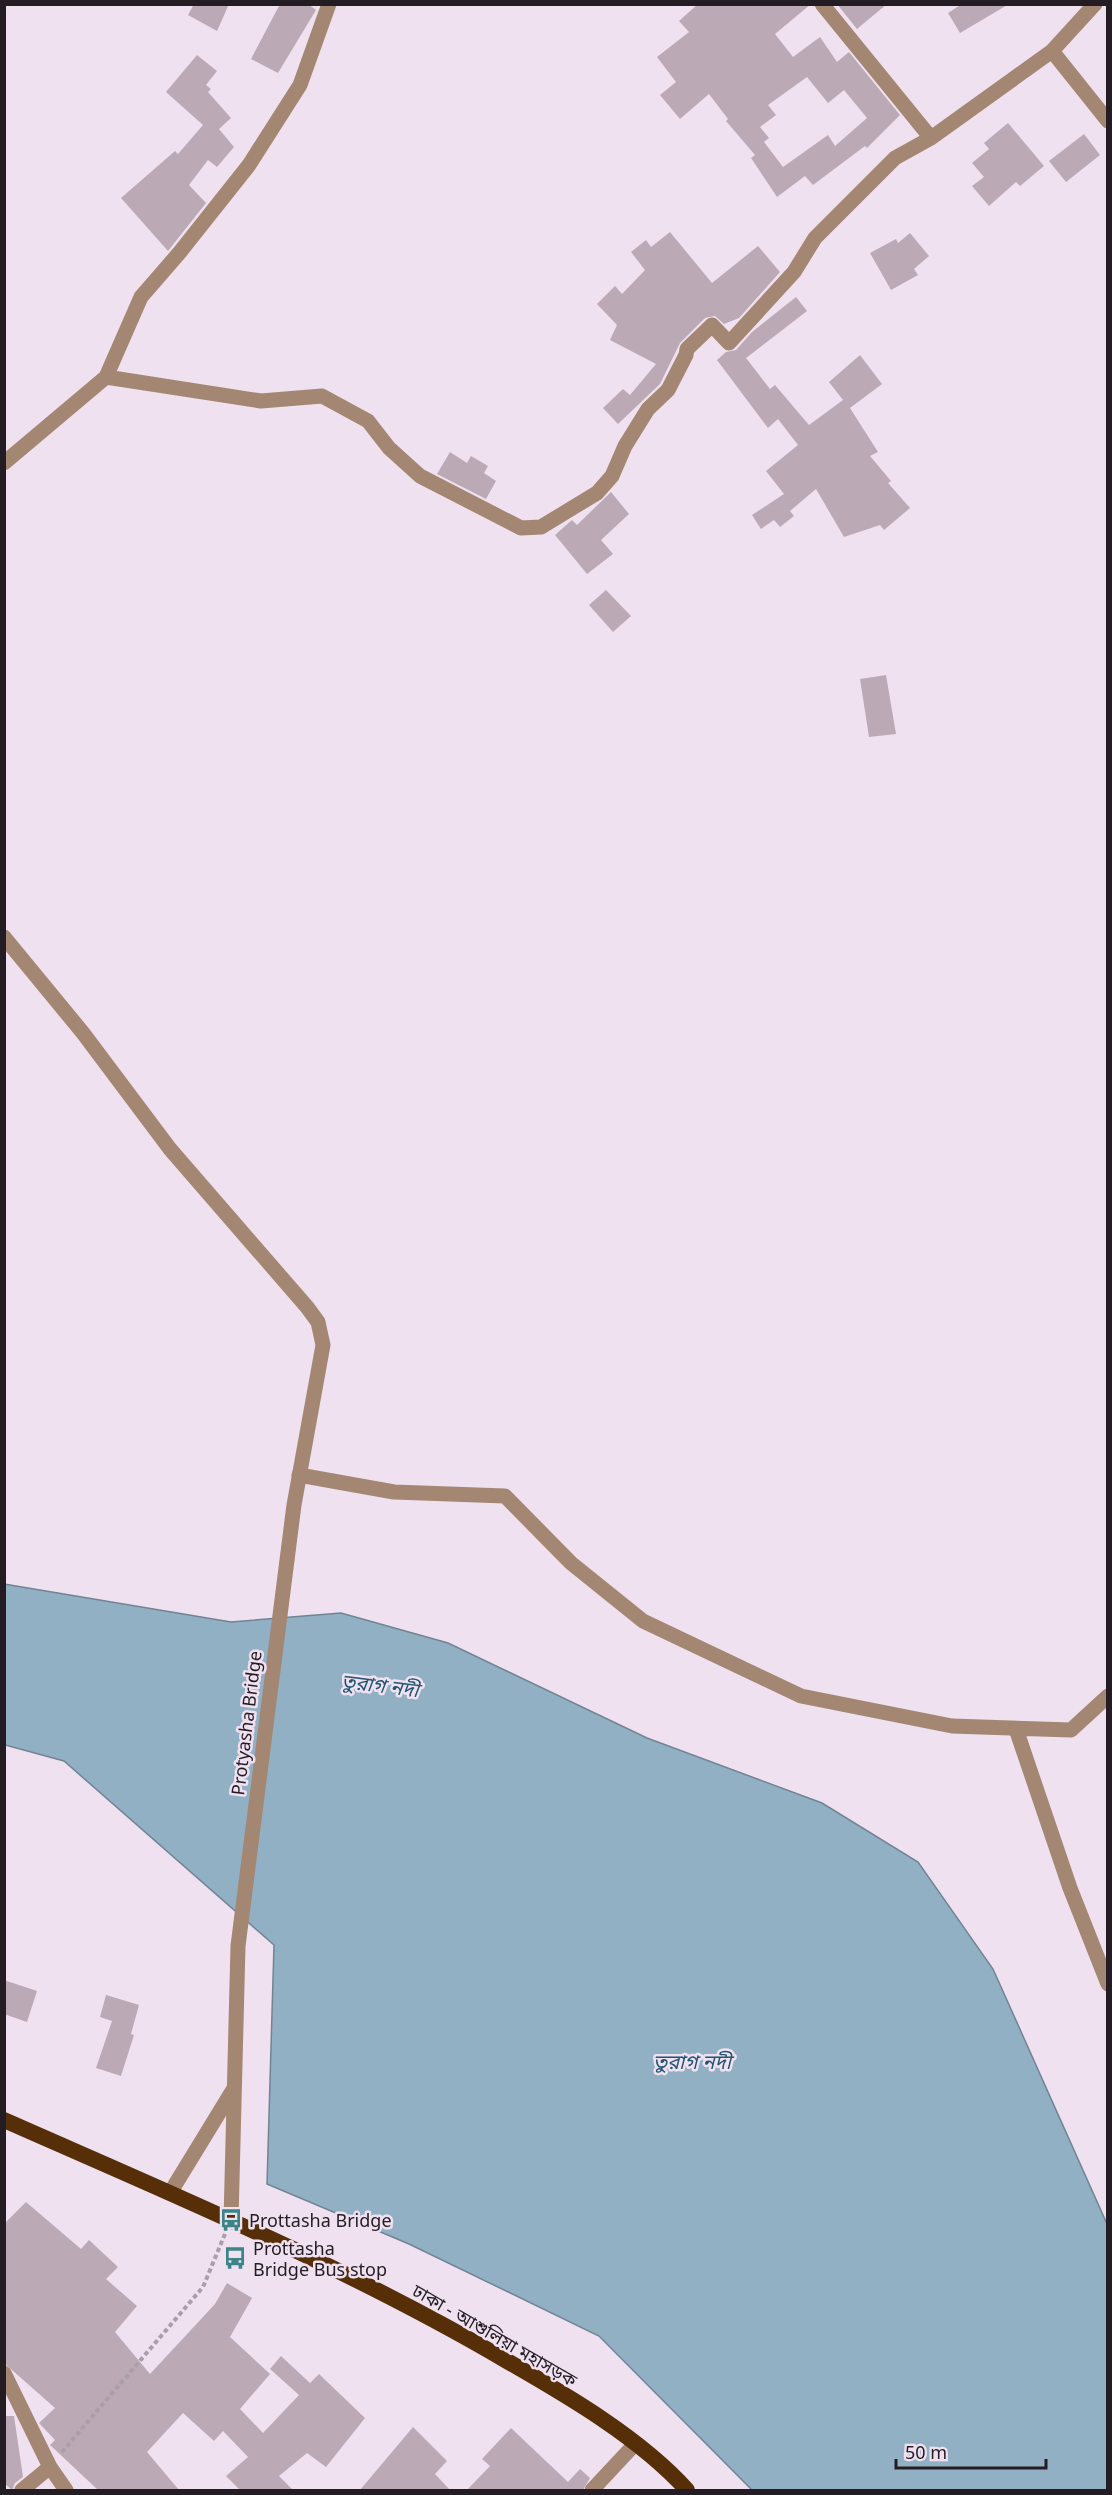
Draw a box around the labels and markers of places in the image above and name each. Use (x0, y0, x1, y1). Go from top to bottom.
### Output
bus stop icon: Prottasha Bridge (218, 2207, 244, 2233)
place label: Prottasha Bridge (249, 2208, 392, 2232)
place label: Prottasha Bridge Bus stop (253, 2236, 387, 2281)
bus stop icon: Prottasha Bridge Bus stop (222, 2245, 248, 2271)

